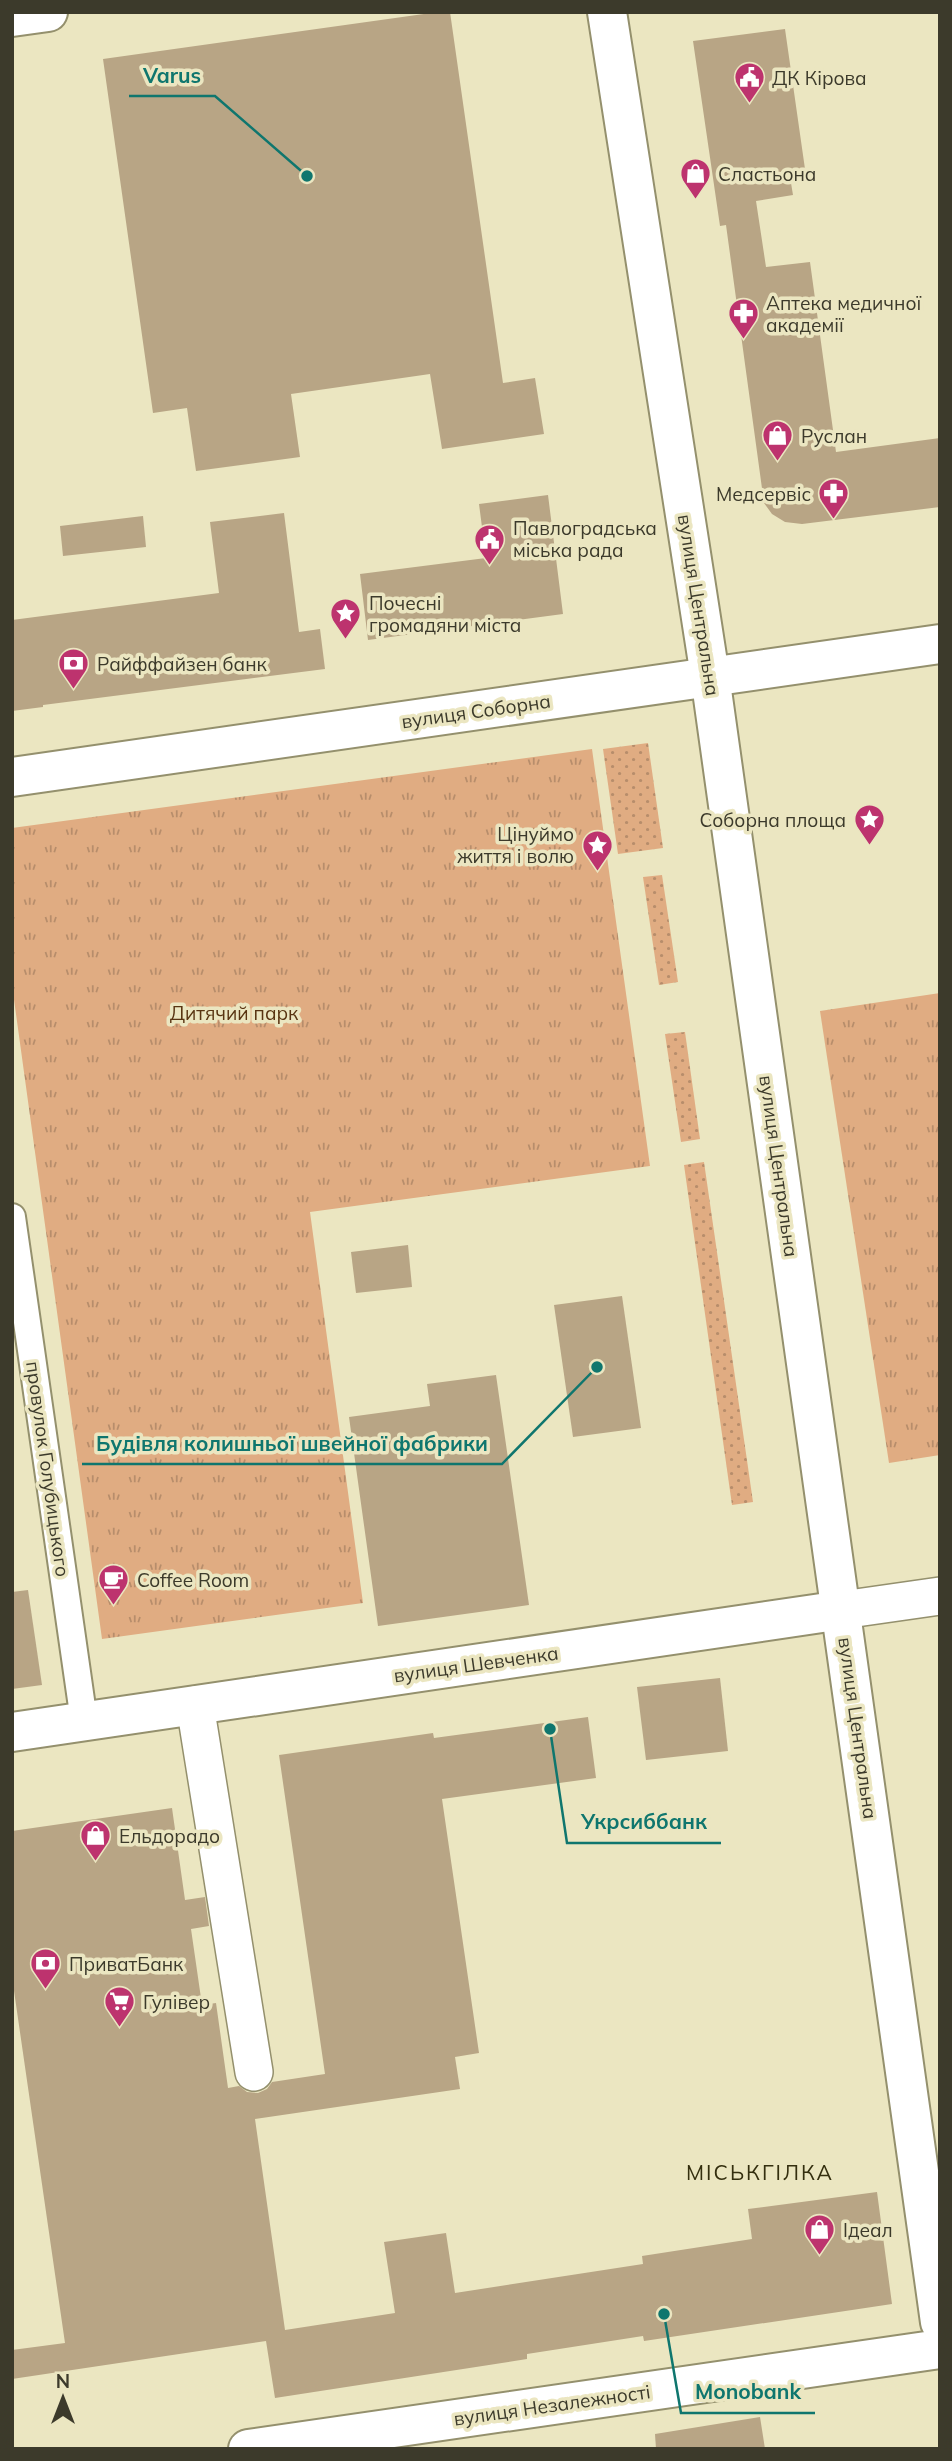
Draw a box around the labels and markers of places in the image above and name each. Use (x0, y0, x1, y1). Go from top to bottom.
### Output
callout: Varus (129, 54, 215, 96)
public building icon: ДК Кірова (732, 61, 766, 105)
place label: ДК Кірова (772, 66, 867, 90)
shop icon: Сластьона (678, 157, 712, 201)
place label: Сластьона (718, 162, 816, 186)
place label: Аптека медичної академії (766, 291, 921, 337)
pharmacy icon: Аптека медичної академії (726, 297, 760, 341)
shop icon: Руслан (761, 419, 795, 463)
place label: Руслан (801, 424, 867, 448)
pharmacy icon: Медсервіс (817, 477, 851, 521)
place label: Медсервіс (716, 482, 811, 506)
place label: Павлоградська міська рада (513, 516, 657, 562)
public building icon: Павлоградська міська рада (473, 522, 507, 566)
place label: Почесні громадяни міста (369, 591, 521, 637)
place icon: Почесні громадяни міста (329, 597, 363, 641)
bank icon: Райффайзен банк (57, 647, 91, 691)
place label: Райффайзен банк (97, 652, 267, 676)
place icon: Соборна площа (852, 803, 886, 847)
place label: Соборна площа (699, 808, 846, 832)
place label: Цінуймо життя і волю (457, 822, 574, 868)
place icon: Цінуймо життя і волю (580, 828, 614, 872)
callout: Будівля колишньої швейної фабрики (82, 1422, 502, 1464)
cafe icon: Coffee Room (97, 1563, 131, 1607)
place label: Coffee Room (137, 1568, 249, 1592)
callout: Укрсиббанк (567, 1801, 721, 1843)
shop icon: Ельдорадо (79, 1819, 113, 1863)
place label: Ельдорадо (119, 1824, 220, 1848)
bank icon: ПриватБанк (29, 1947, 63, 1991)
place label: ПриватБанк (69, 1952, 184, 1976)
supermarket icon: Гулівер (103, 1985, 137, 2029)
place label: Гулівер (143, 1990, 210, 2014)
shop icon: Ідеал (803, 2213, 837, 2257)
place label: Ідеал (843, 2218, 893, 2242)
callout: Monobank (681, 2371, 815, 2413)

